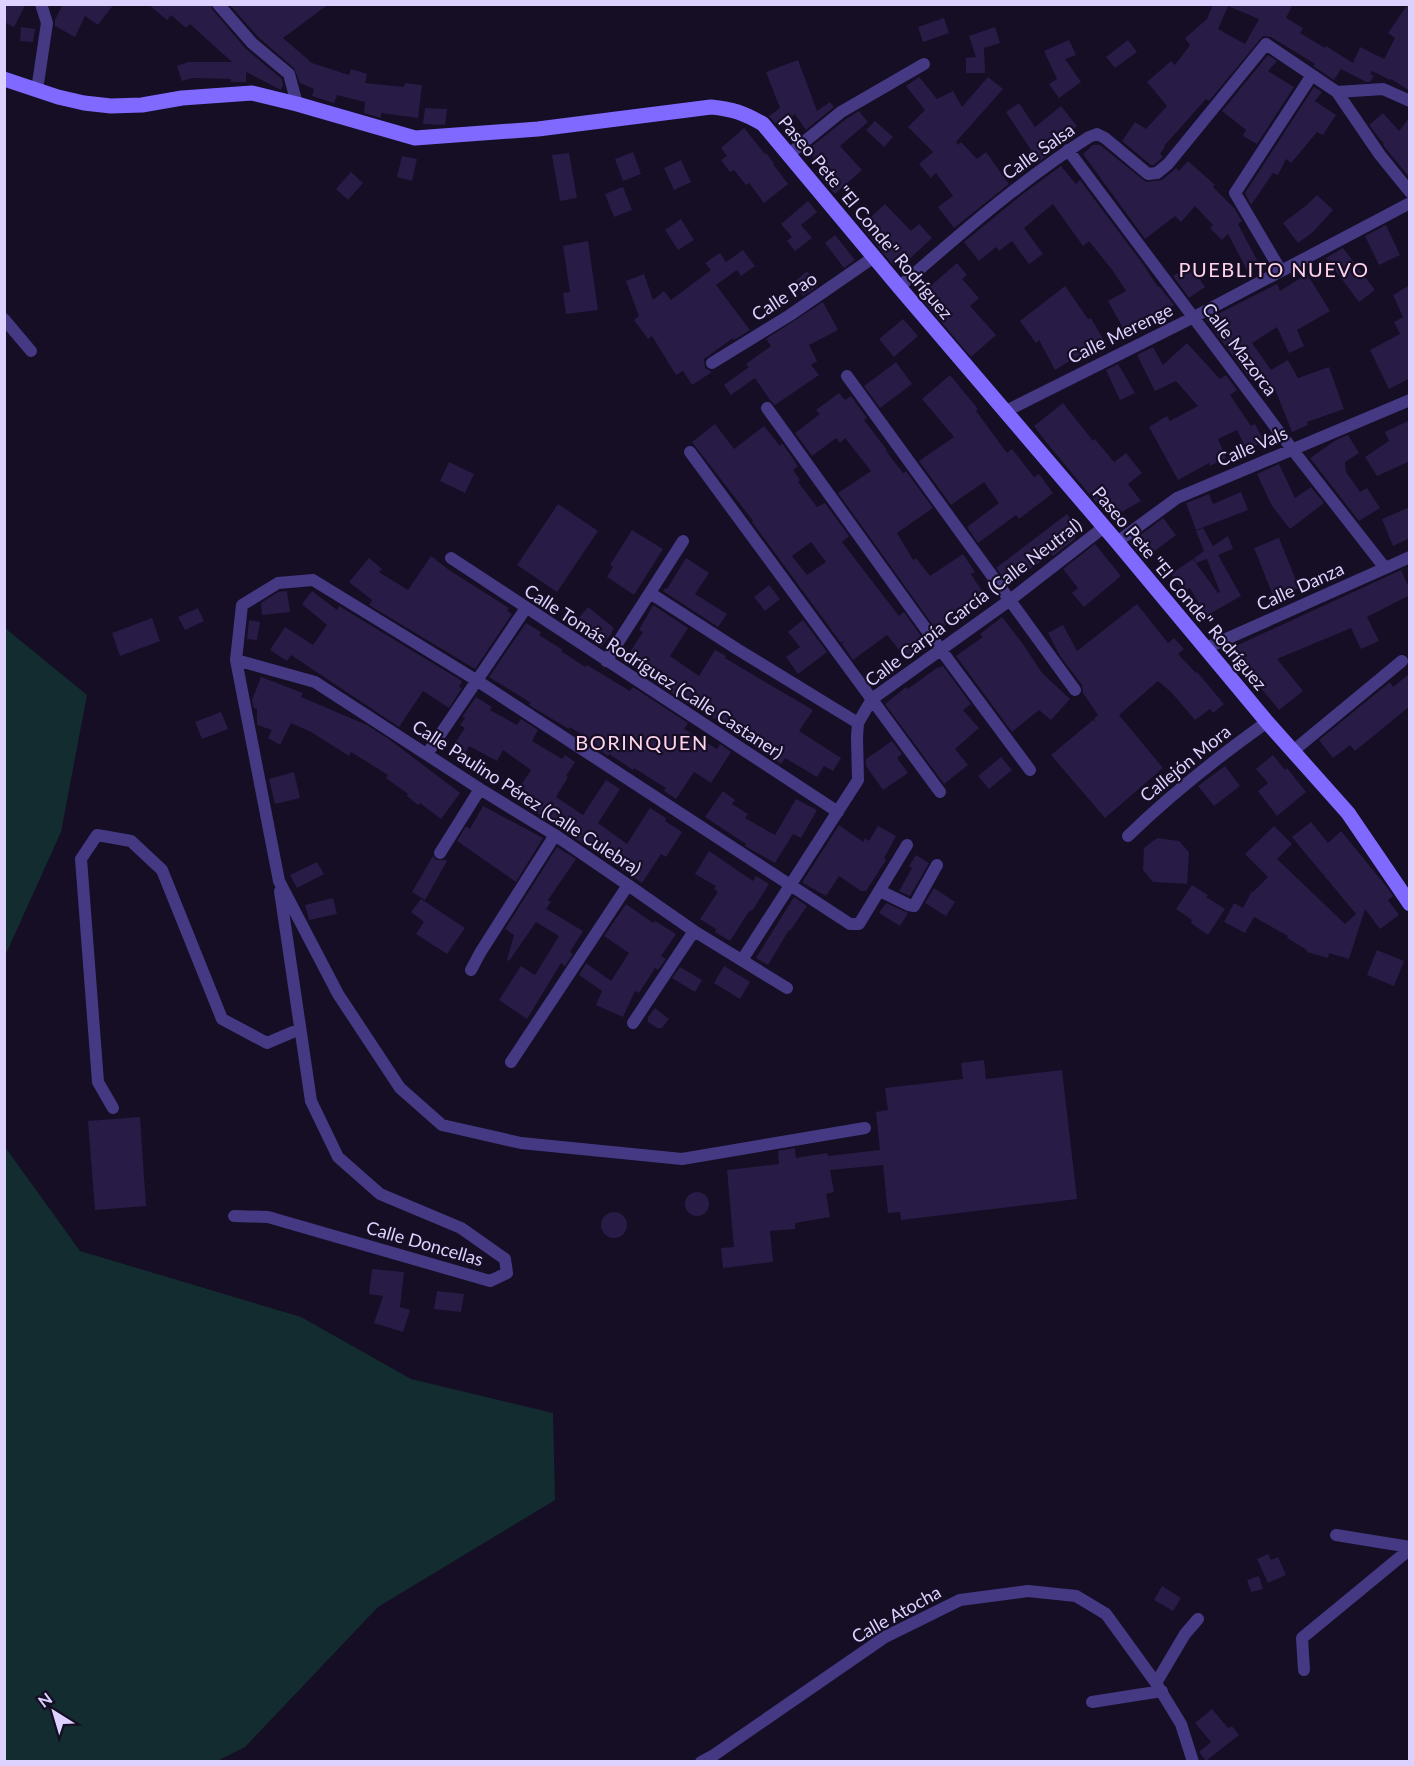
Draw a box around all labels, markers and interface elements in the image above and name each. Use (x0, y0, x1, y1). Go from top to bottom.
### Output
street label: Paseo Pete "El Conde" Rodríguez (774, 111, 958, 323)
street label: Calle Salsa (998, 118, 1078, 184)
district label: PUEBLITO NUEVO (1178, 257, 1370, 281)
street label: Calle Pao (747, 267, 821, 325)
street label: Calle Merenge (1064, 298, 1176, 368)
street label: Calle Mazorca (1198, 298, 1282, 400)
street label: Calle Vals (1213, 421, 1291, 471)
street label: Paseo Pete "El Conde" Rodríguez (1088, 482, 1272, 694)
street label: Calle Carpía García (Calle Neutral) (860, 513, 1086, 691)
street label: Calle Danza (1253, 557, 1347, 615)
street label: Calle Tomás Rodríguez (Calle Castaner) (521, 579, 787, 763)
street label: Calle Paulino Pérez (Calle Culebra) (408, 715, 646, 879)
street label: Callejón Mora (1135, 720, 1235, 806)
district label: BORINQUEN (575, 730, 709, 754)
street label: Calle Doncellas (364, 1216, 486, 1270)
street label: Calle Atocha (847, 1580, 945, 1648)
north arrow (24, 1682, 84, 1742)
text: N (34, 1688, 55, 1711)

